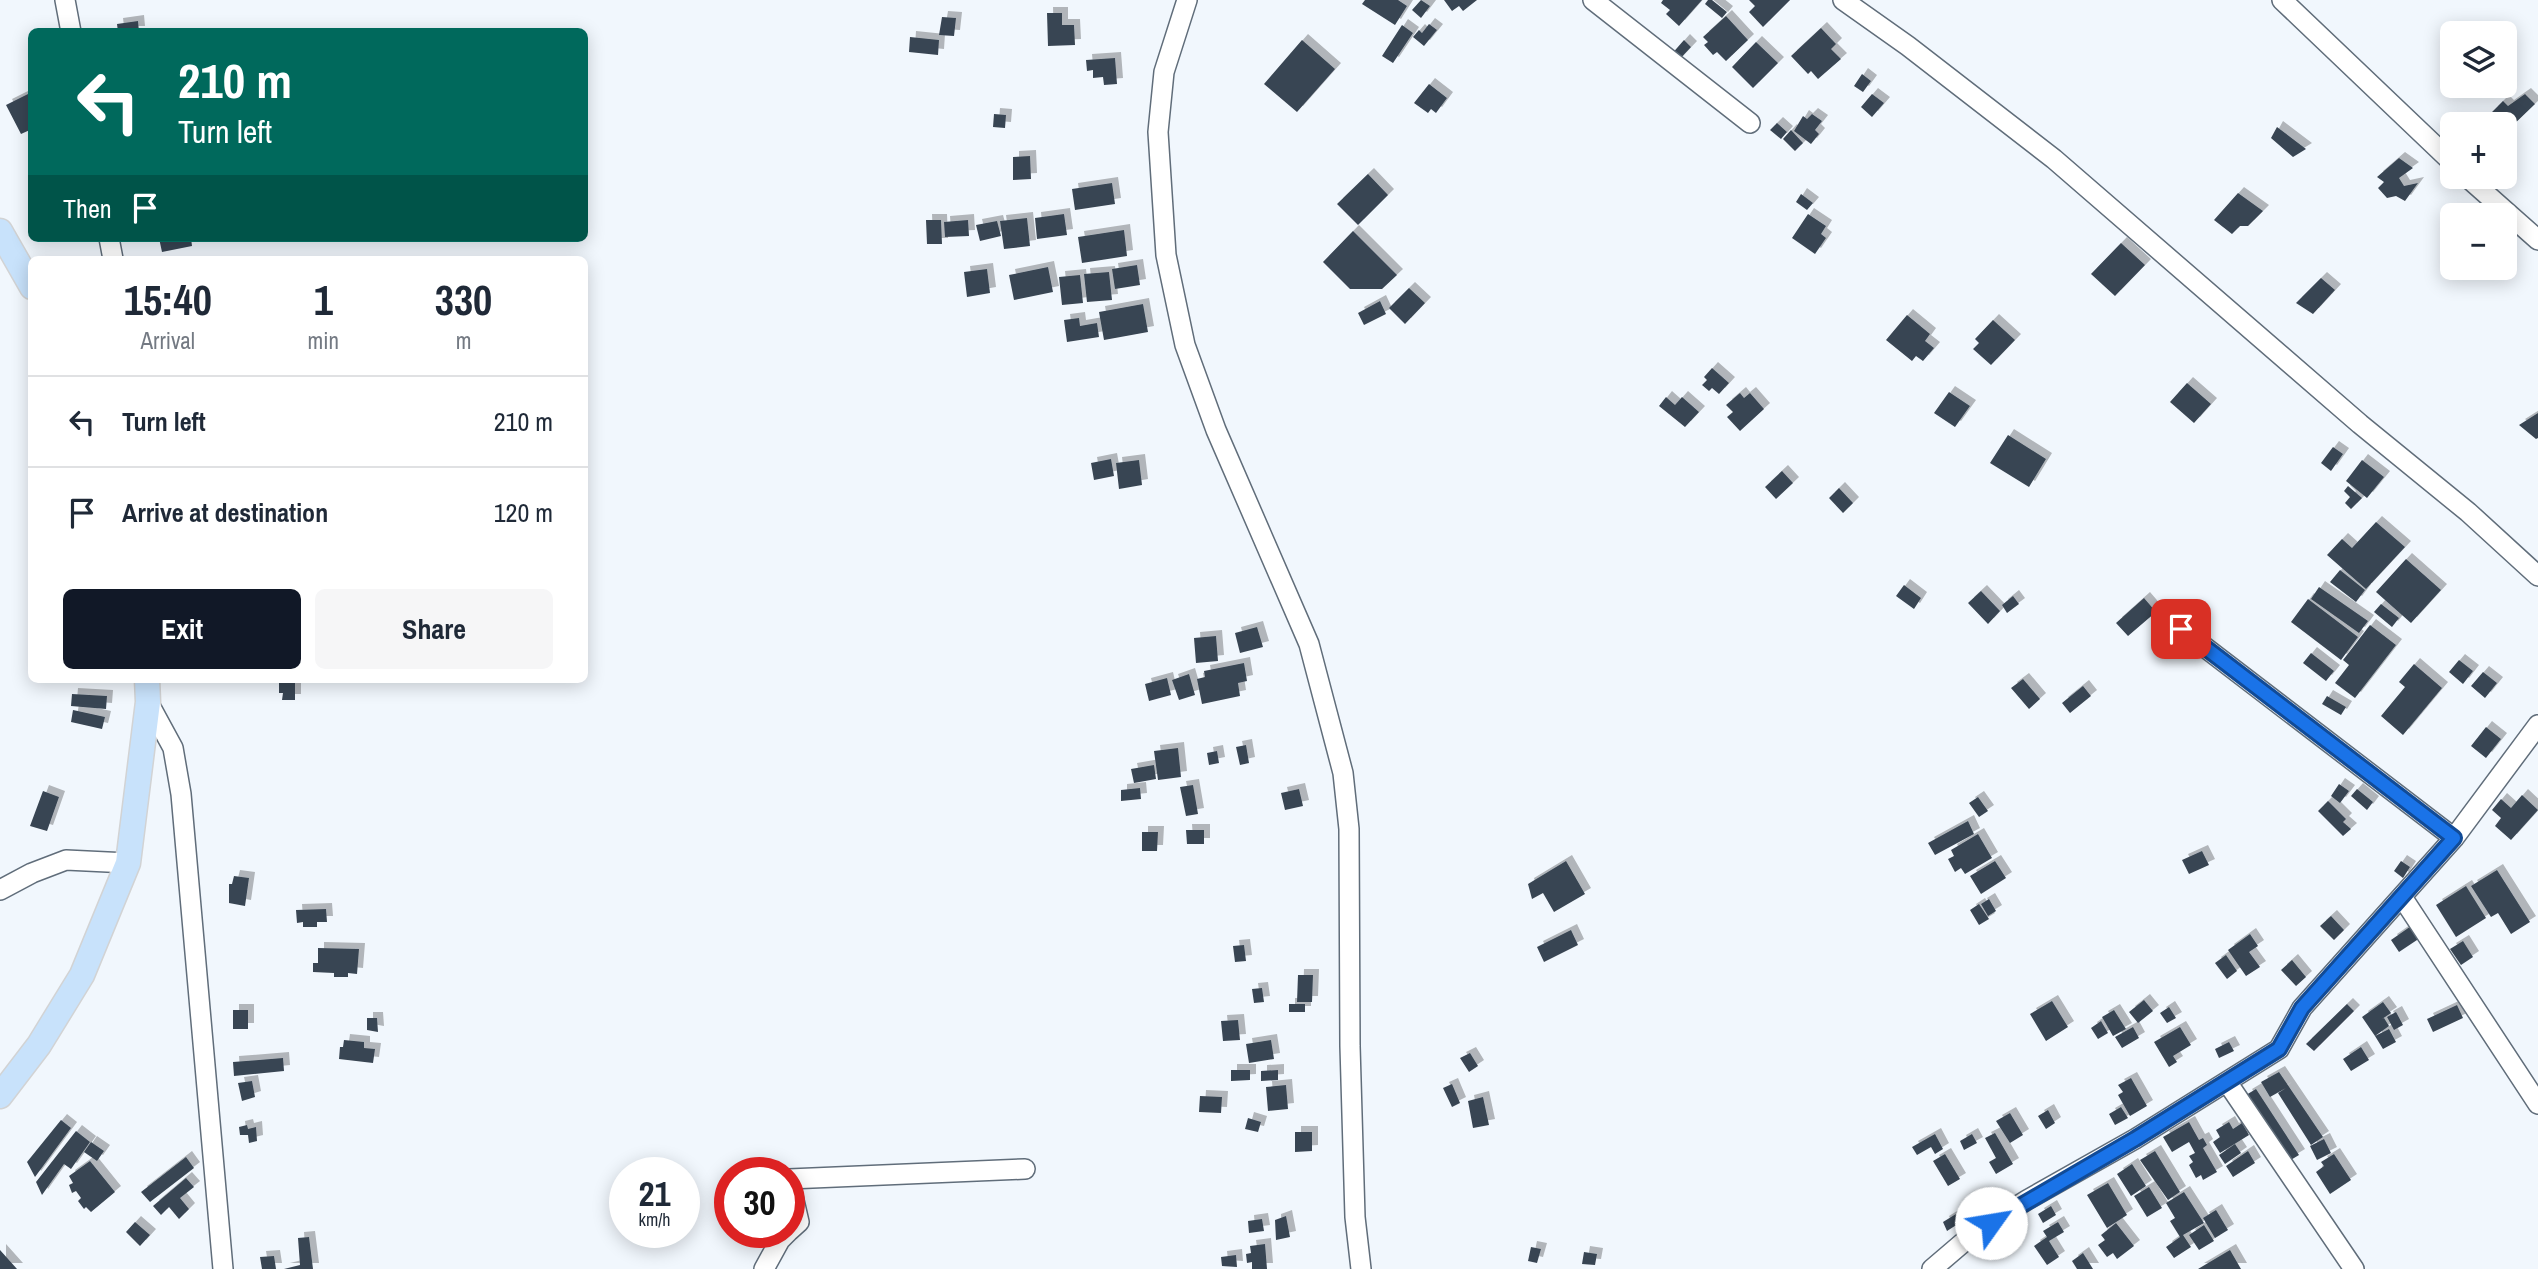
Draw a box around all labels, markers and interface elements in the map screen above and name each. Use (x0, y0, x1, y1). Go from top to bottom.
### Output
map controls (2440, 21, 2517, 280)
button: layers (2440, 21, 2517, 98)
text: 210 m (178, 47, 292, 113)
icon: left (63, 56, 154, 147)
text: Turn left (178, 110, 272, 153)
button: + (2440, 112, 2517, 189)
icon: arrive (126, 189, 164, 227)
text: Then (63, 191, 112, 226)
button: − (2440, 203, 2517, 280)
text: 15:40 (124, 272, 212, 328)
text: 1 (314, 272, 333, 328)
text: 330 (435, 272, 492, 328)
text: Arrival (141, 325, 195, 356)
text: min (308, 325, 339, 356)
text: m (456, 325, 471, 356)
icon: left (63, 403, 101, 441)
text: Turn left (122, 404, 206, 439)
text: 210 m (494, 404, 553, 439)
icon: arrive (63, 494, 101, 532)
text: Arrive at destination (122, 495, 328, 530)
text: 120 m (494, 495, 553, 530)
button: Exit (63, 589, 301, 669)
button: Share (315, 589, 553, 669)
pin (2151, 599, 2211, 659)
icon: arrive (2162, 610, 2200, 648)
speed limit sign: 30 (714, 1157, 805, 1248)
text: 21 (639, 1170, 670, 1217)
position arrow (1954, 1186, 2028, 1260)
text: km/h (639, 1207, 671, 1232)

